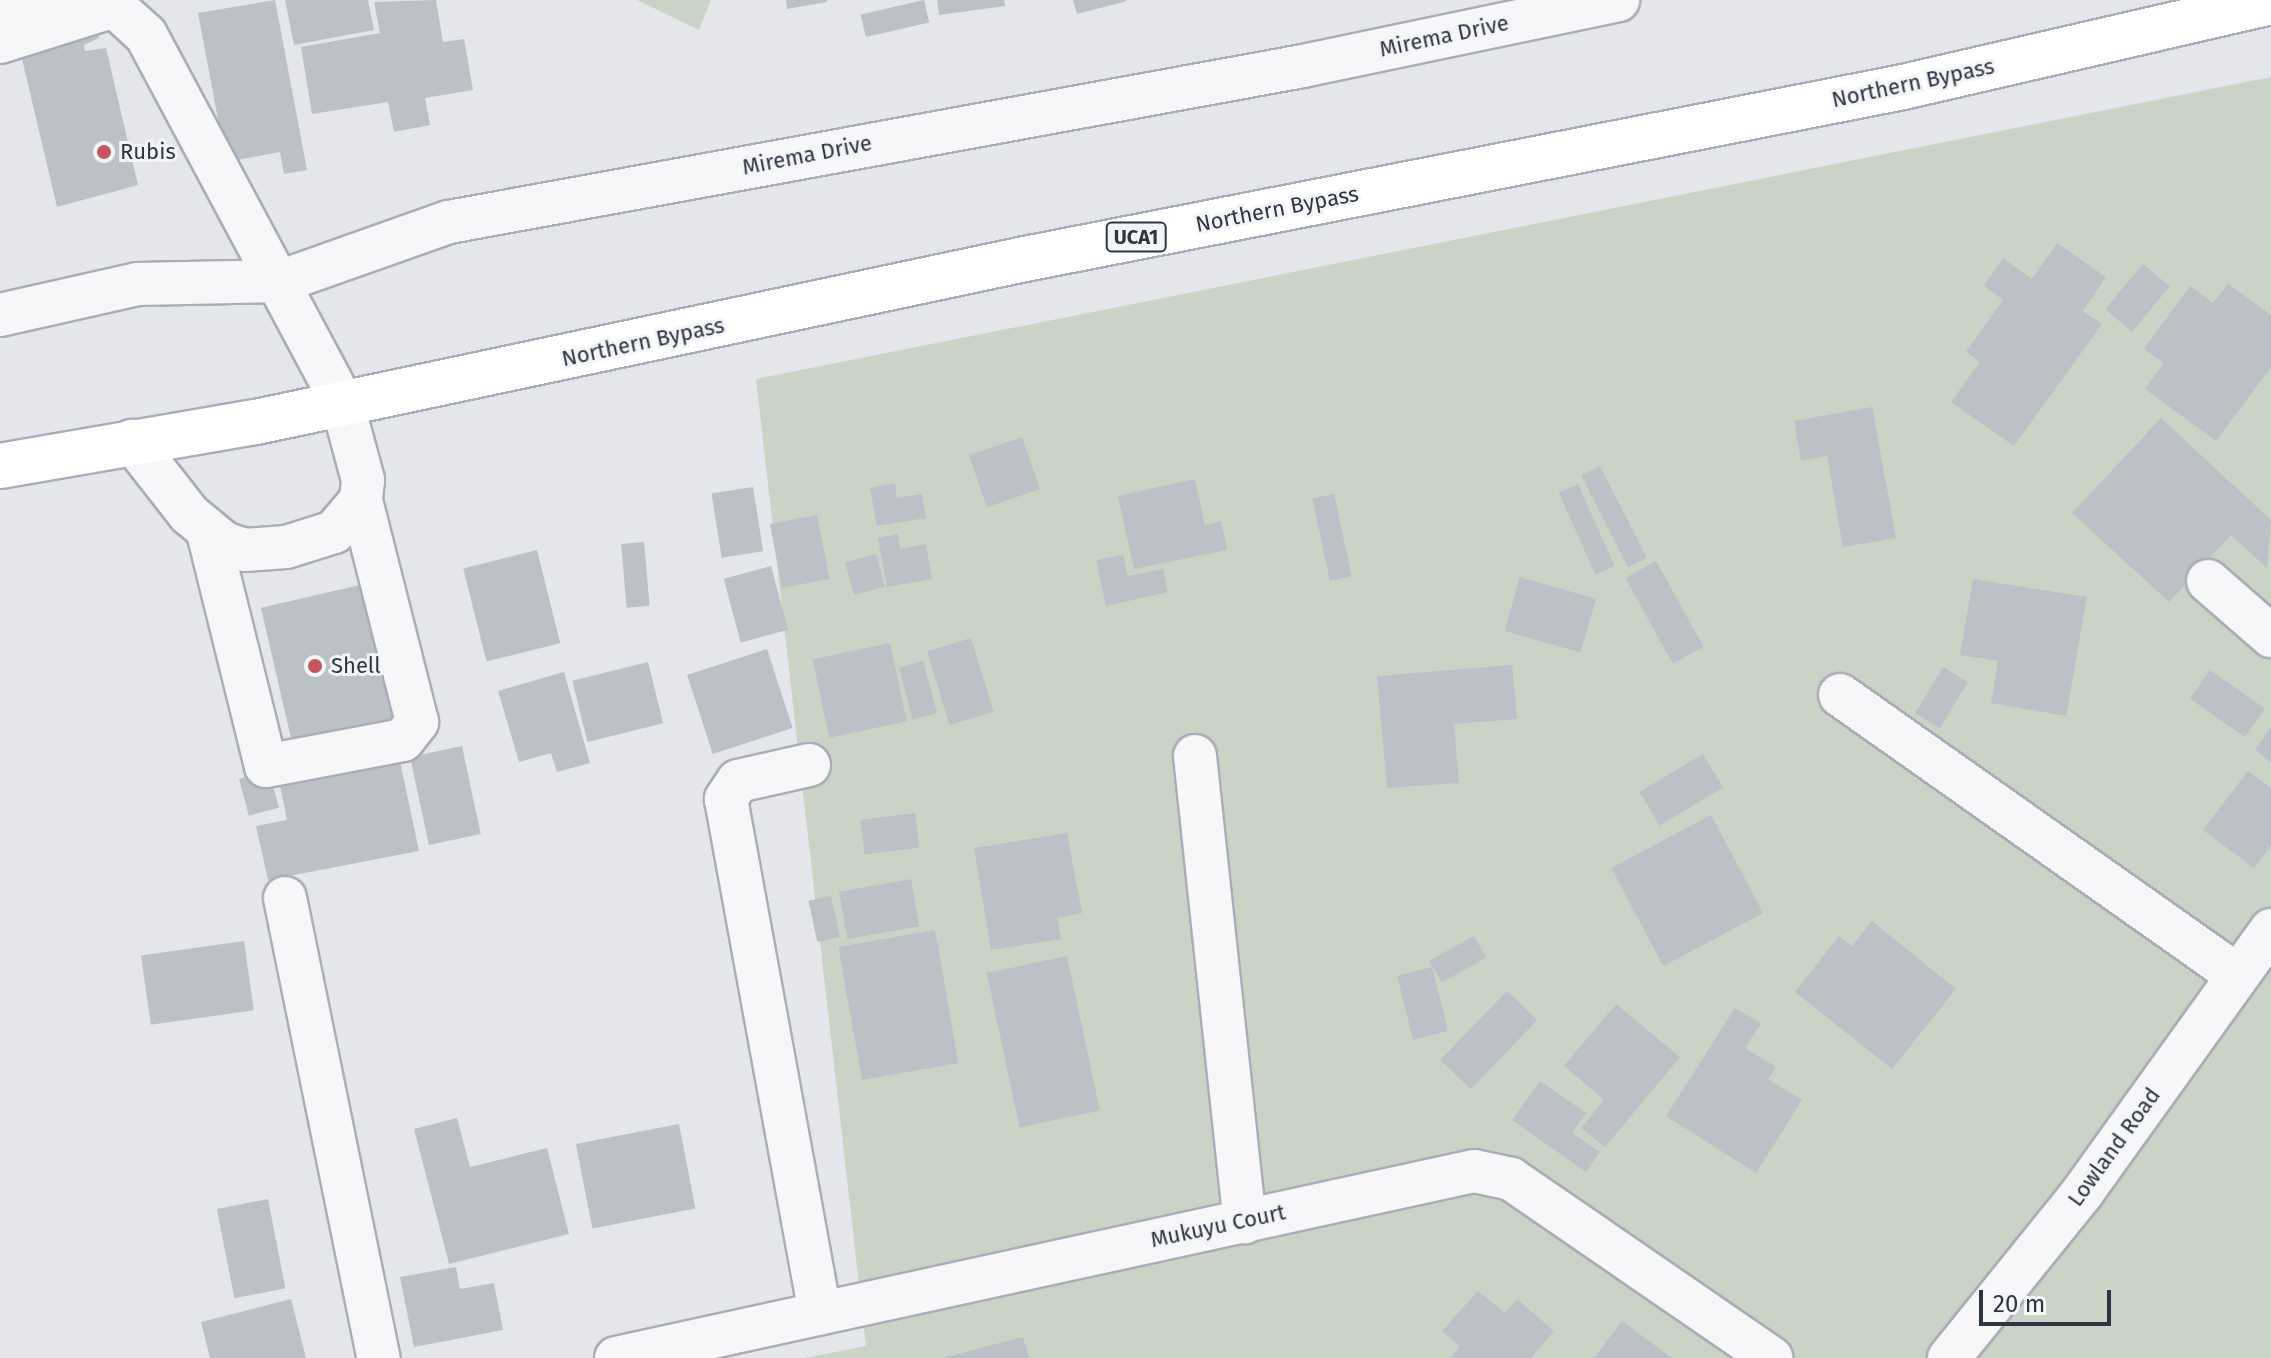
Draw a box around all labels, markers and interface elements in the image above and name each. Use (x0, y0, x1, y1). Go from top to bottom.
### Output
street label: Mirema Drive (1377, 9, 1511, 63)
street label: Northern Bypass (1829, 53, 1997, 113)
street label: Mirema Drive (740, 130, 874, 180)
place label: Rubis (120, 139, 176, 165)
marker: Rubis (95, 143, 113, 161)
street label: Northern Bypass (1193, 180, 1361, 238)
road number: UCA1 (1104, 221, 1168, 253)
street label: Northern Bypass (559, 312, 727, 372)
place label: Shell (331, 653, 381, 679)
marker: Shell (306, 657, 324, 675)
street label: Lowland Road (2062, 1083, 2166, 1211)
street label: Mukuyu Court (1148, 1199, 1288, 1253)
scale bar (1983, 1274, 2115, 1324)
text: 20 m (1993, 1290, 2045, 1318)

